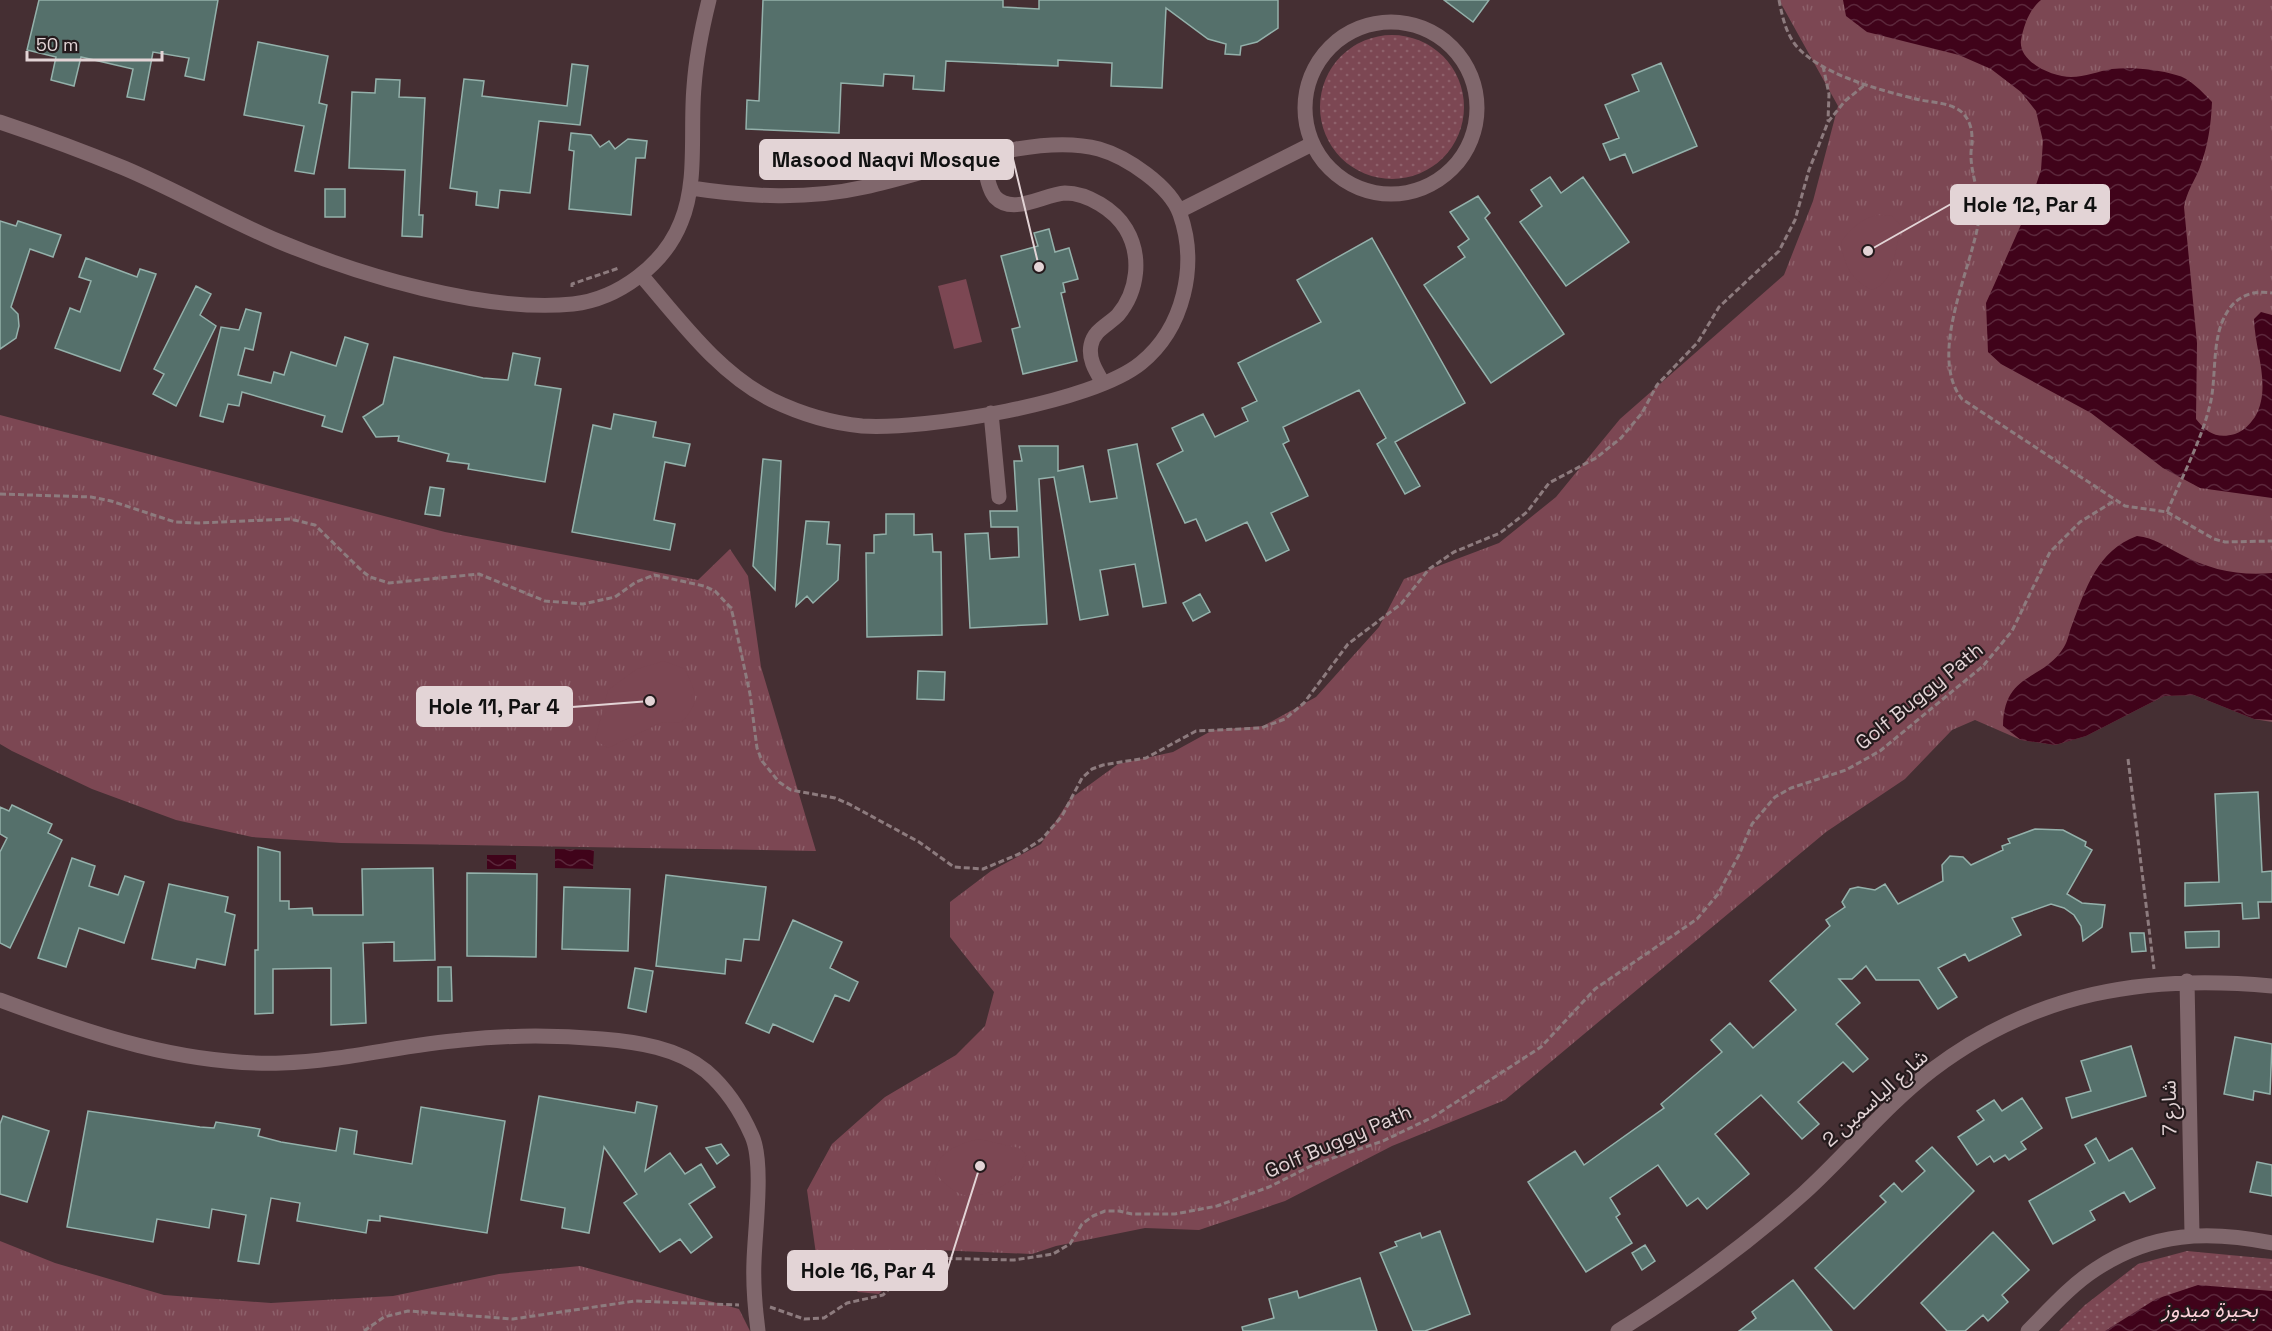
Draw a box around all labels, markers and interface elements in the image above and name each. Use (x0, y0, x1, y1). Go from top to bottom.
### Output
scale bar (27, 24, 162, 62)
text: 50 m (36, 33, 78, 56)
callout: Masood Naqvi Mosque (760, 140, 1013, 179)
text: Masood Naqvi Mosque (772, 146, 1000, 173)
callout: Hole 12, Par 4 (1951, 185, 2109, 224)
text: Hole 12, Par 4 (1963, 191, 2097, 218)
street label: Golf Buggy Path (1850, 636, 1988, 756)
callout: Hole 11, Par 4 (417, 687, 572, 726)
text: Hole 11, Par 4 (428, 693, 560, 720)
street label: شارع الياسمين 2 (1817, 1044, 1935, 1154)
street label: شارع 7 (2156, 1080, 2184, 1136)
street label: Golf Buggy Path (1261, 1098, 1415, 1184)
callout: Hole 16, Par 4 (788, 1251, 947, 1290)
text: Hole 16, Par 4 (801, 1257, 935, 1284)
water label: بحيرة ميدوز (2160, 1296, 2258, 1323)

